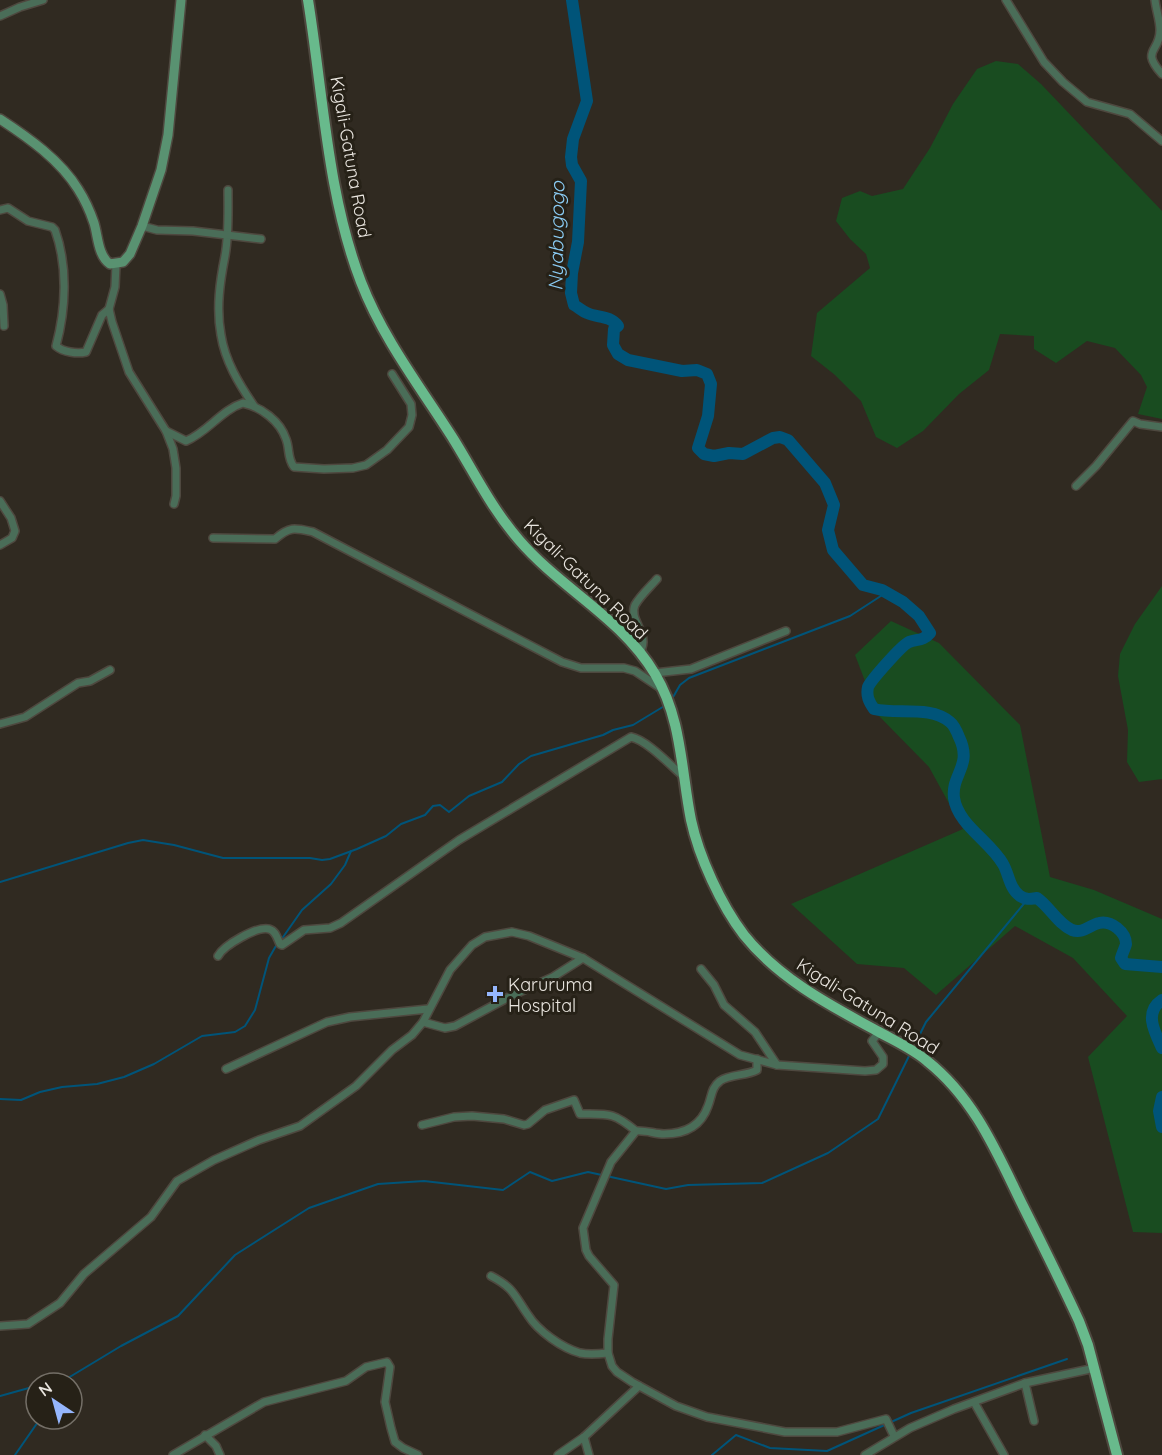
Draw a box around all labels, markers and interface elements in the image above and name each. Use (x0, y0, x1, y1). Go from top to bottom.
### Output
street label: Kigali-Gatuna Road (325, 74, 377, 240)
water label: Nyabugogo (543, 180, 569, 291)
street label: Kigali-Gatuna Road (519, 514, 653, 644)
street label: Kigali-Gatuna Road (792, 953, 944, 1059)
place label: Karuruma Hospital (508, 973, 593, 1017)
marker: Karuruma Hospital (486, 985, 504, 1003)
north arrow (24, 1371, 84, 1431)
text: N (35, 1377, 56, 1400)

